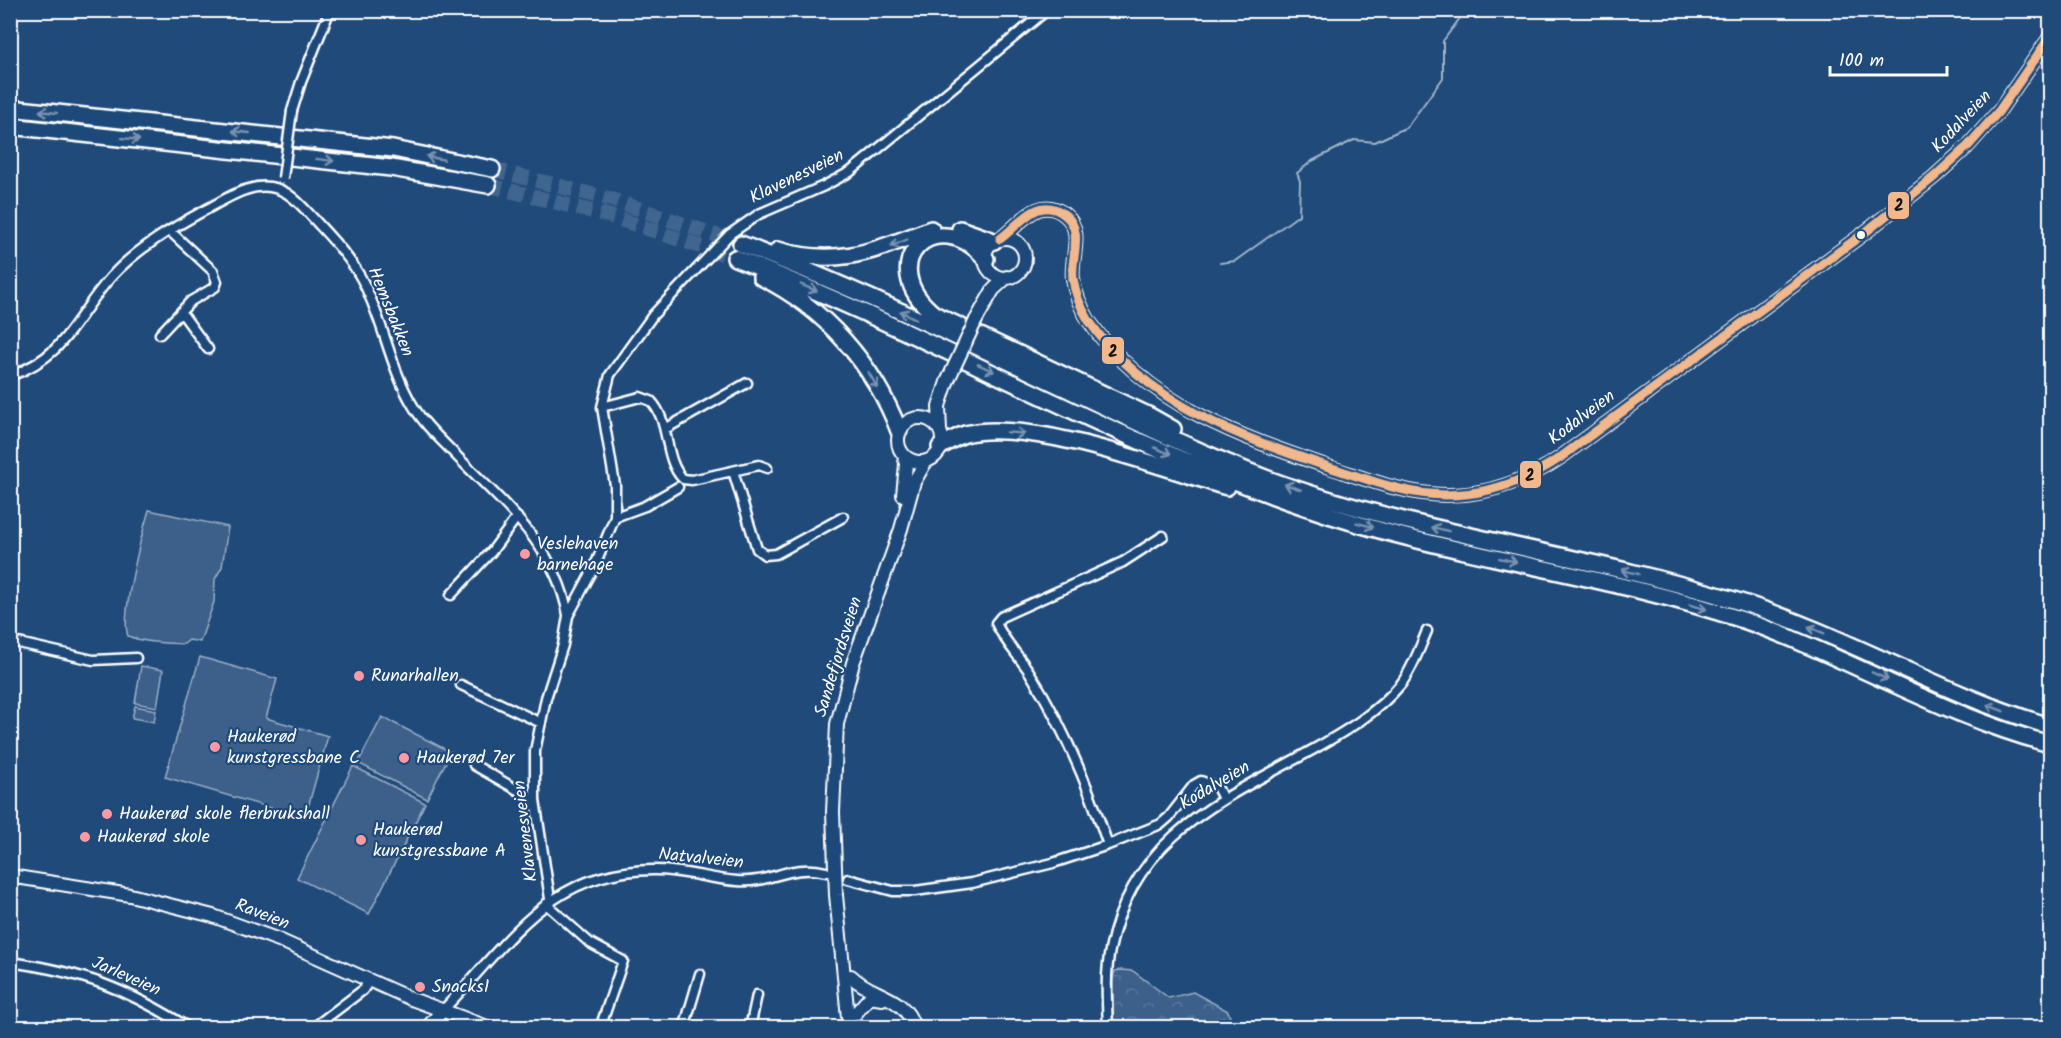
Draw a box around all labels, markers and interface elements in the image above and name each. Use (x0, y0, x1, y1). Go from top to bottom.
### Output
scale bar (1830, 39, 1947, 77)
text: 100 m (1839, 47, 1884, 76)
street label: Kodalveien (1925, 83, 1999, 161)
one-way arrow (38, 106, 58, 117)
one-way arrow (232, 126, 252, 137)
one-way arrow (121, 134, 141, 145)
street label: Klavenesveien (745, 142, 849, 212)
one-way arrow (425, 152, 445, 163)
one-way arrow (315, 155, 335, 166)
line badge: 2 (1887, 191, 1910, 220)
text: 2 (1894, 194, 1904, 219)
unlabelled marker (1855, 229, 1867, 241)
one-way arrow (891, 238, 909, 249)
street label: Hemsbakken (359, 263, 421, 361)
one-way arrow (799, 283, 818, 294)
one-way arrow (900, 309, 918, 321)
line badge: 2 (1101, 336, 1125, 365)
text: 2 (1108, 340, 1118, 365)
one-way arrow (977, 363, 995, 375)
one-way arrow (867, 371, 879, 388)
street label: Kodalveien (1542, 383, 1622, 453)
one-way arrow (1006, 428, 1026, 439)
one-way arrow (1154, 445, 1172, 457)
line badge: 2 (1519, 460, 1542, 489)
text: 2 (1525, 464, 1535, 489)
one-way arrow (1284, 481, 1303, 492)
one-way arrow (1355, 520, 1374, 532)
one-way arrow (1431, 522, 1450, 534)
place label: Veslehaven barnehage (537, 530, 618, 580)
marker: Veslehaven barnehage (518, 547, 532, 561)
one-way arrow (1498, 555, 1517, 566)
one-way arrow (1621, 565, 1640, 577)
street label: Sandefjordsveien (807, 593, 871, 721)
one-way arrow (1688, 601, 1707, 613)
one-way arrow (1808, 624, 1826, 635)
place label: Runarhallen (371, 662, 459, 691)
marker: Runarhallen (352, 669, 366, 683)
one-way arrow (1870, 671, 1888, 682)
one-way arrow (1986, 701, 2005, 712)
place label: Haukerød kunstgressbane C (227, 723, 360, 773)
marker: Haukerød kunstgressbane C (208, 740, 222, 754)
place label: Haukerød 7er (416, 744, 515, 773)
marker: Haukerød 7er (397, 751, 411, 765)
street label: Kodalveien (1174, 753, 1256, 819)
street label: Klavenesveien (505, 778, 547, 884)
place label: Haukerød skole flerbrukshall (119, 800, 331, 829)
marker: Haukerød skole flerbrukshall (100, 807, 114, 821)
place label: Haukerød kunstgressbane A (373, 816, 506, 866)
place label: Haukerød skole (97, 823, 210, 852)
marker: Haukerød skole (78, 830, 92, 844)
marker: Haukerød kunstgressbane A (354, 833, 368, 847)
street label: Natvalveien (657, 840, 745, 878)
street label: Raveien (230, 891, 294, 939)
street label: Jarleveien (87, 949, 165, 1005)
place label: Snacks1 (432, 973, 489, 1002)
marker: Snacks1 (413, 980, 427, 994)

